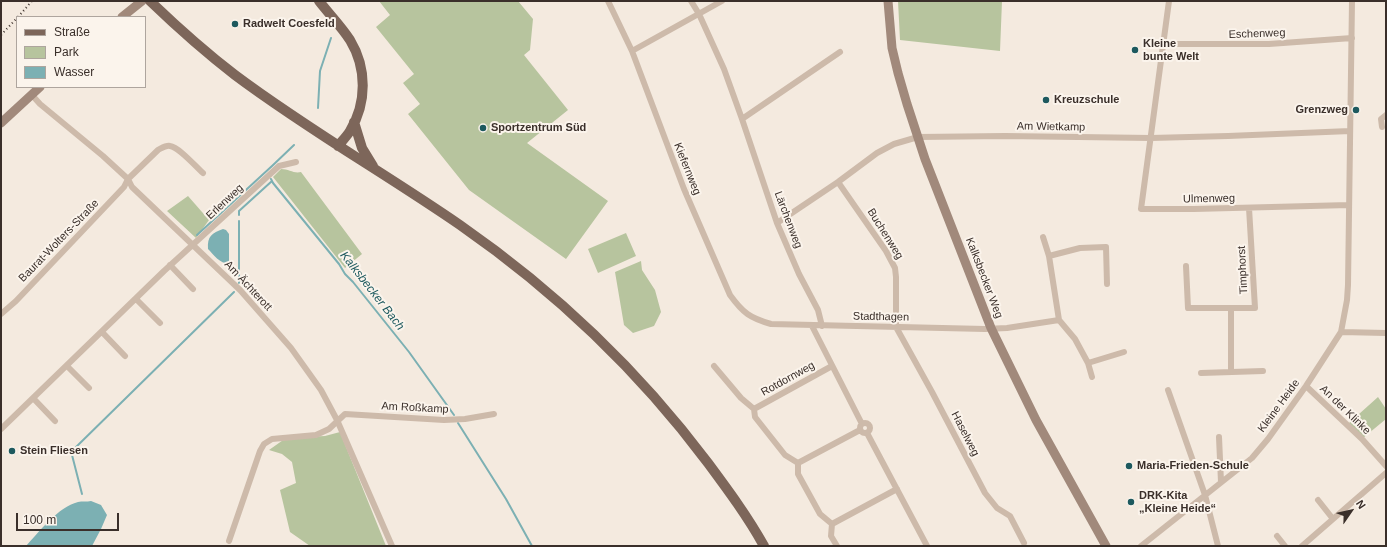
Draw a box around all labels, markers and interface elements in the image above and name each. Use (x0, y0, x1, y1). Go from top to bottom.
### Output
legend (16, 16, 146, 88)
place label: Radwelt Coesfeld (243, 17, 335, 31)
marker: Radwelt Coesfeld (230, 19, 240, 29)
text: Straße (54, 25, 90, 39)
street label: Eschenweg (1228, 26, 1286, 42)
place label: Kleine bunte Welt (1143, 37, 1199, 63)
text: Park (54, 45, 79, 59)
marker: Kleine bunte Welt (1130, 45, 1140, 55)
text: Wasser (54, 65, 94, 79)
place label: Kreuzschule (1054, 93, 1119, 107)
marker: Kreuzschule (1041, 95, 1051, 105)
place label: Grenzweg (1295, 103, 1348, 117)
marker: Grenzweg (1351, 105, 1361, 115)
street label: Am Wietkamp (1017, 120, 1085, 134)
place label: Sportzentrum Süd (491, 121, 586, 135)
marker: Sportzentrum Süd (478, 123, 488, 133)
street label: Kiefernweg (671, 141, 703, 197)
street label: Erlenweg (204, 182, 246, 222)
street label: Lärchenweg (771, 190, 805, 250)
street label: Ulmenweg (1183, 192, 1235, 206)
street label: Baurat-Wolters-Straße (16, 197, 102, 285)
street label: Buchenweg (864, 206, 906, 262)
street label: Kalksbecker Weg (963, 236, 1005, 320)
street label: Timphorst (1235, 245, 1251, 295)
water label: Kalksbecker Bach (337, 249, 407, 333)
street label: Am Ächterott (221, 258, 275, 314)
street label: Stadthagen (853, 310, 909, 324)
street label: Rotdornweg (759, 359, 817, 399)
street label: Kleine Heide (1255, 377, 1303, 435)
street label: An der Klinke (1317, 383, 1373, 437)
street label: Am Roßkamp (381, 400, 449, 416)
street label: Haselweg (948, 409, 982, 459)
place label: Stein Fliesen (20, 444, 88, 458)
marker: Stein Fliesen (7, 446, 17, 456)
place label: Maria-Frieden-Schule (1137, 459, 1249, 473)
marker: Maria-Frieden-Schule (1124, 461, 1134, 471)
place label: DRK-Kita „Kleine Heide“ (1139, 489, 1216, 515)
north arrow (1331, 491, 1371, 531)
marker: DRK-Kita „Kleine Heide“ (1126, 497, 1136, 507)
text: N (1354, 498, 1368, 511)
scale bar (18, 505, 121, 531)
text: 100 m (23, 513, 56, 527)

